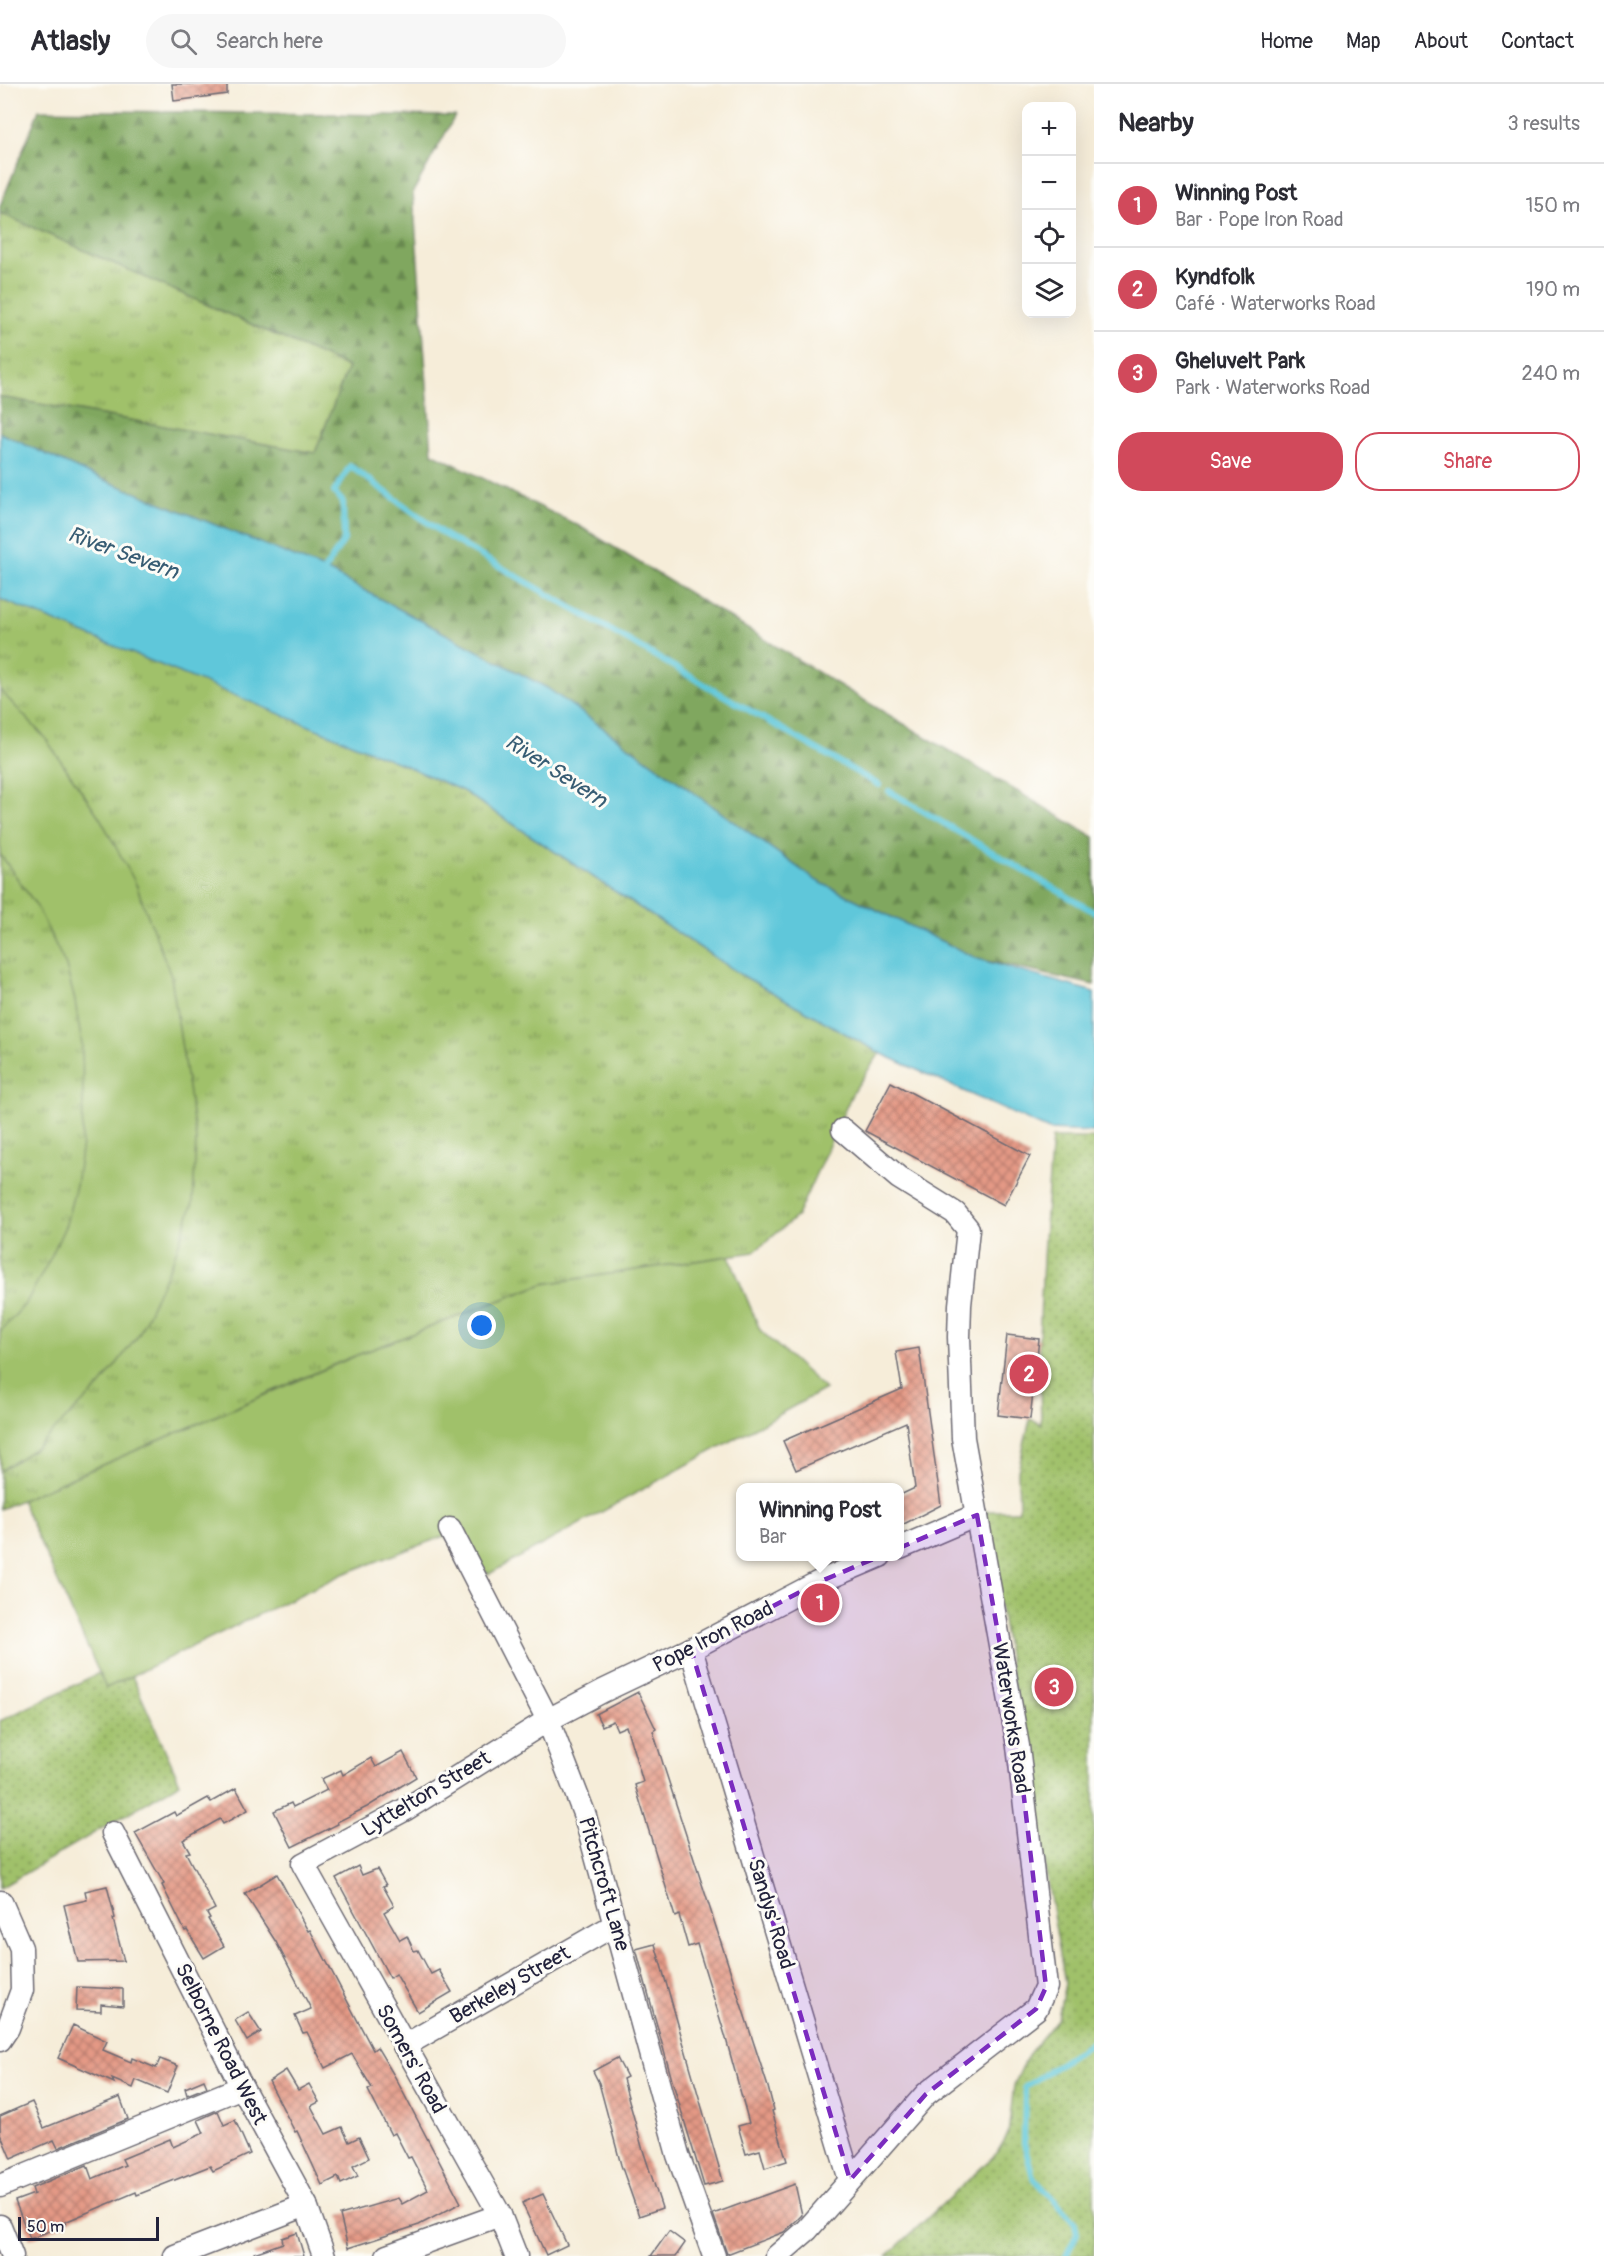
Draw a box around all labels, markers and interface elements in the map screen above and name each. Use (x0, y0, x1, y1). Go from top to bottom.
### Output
search box (146, 14, 566, 68)
text: Atlasly (30, 24, 110, 59)
icon: search (167, 25, 200, 58)
text: Search here (215, 27, 323, 55)
text: Home (1260, 28, 1313, 55)
text: Map (1346, 28, 1381, 55)
text: About (1414, 28, 1468, 55)
text: Contact (1501, 28, 1574, 55)
map controls (1022, 102, 1076, 318)
button: + (1022, 102, 1076, 156)
text: Nearby (1118, 107, 1194, 139)
text: 3 results (1508, 111, 1580, 136)
button: − (1022, 156, 1076, 210)
text: Winning Post (1175, 179, 1297, 207)
text: 1 (1134, 193, 1141, 218)
text: 150 m (1526, 193, 1580, 218)
text: Bar · Pope Iron Road (1175, 207, 1344, 232)
button: locate (1022, 210, 1076, 264)
text: Kyndfolk (1175, 263, 1255, 291)
button: layers (1022, 264, 1076, 318)
text: 2 (1132, 277, 1143, 302)
text: 190 m (1526, 277, 1580, 302)
text: Café · Waterworks Road (1175, 291, 1376, 316)
text: Gheluvelt Park (1175, 347, 1305, 375)
text: 3 (1132, 361, 1143, 386)
text: 240 m (1521, 361, 1580, 386)
text: Park · Waterworks Road (1175, 375, 1370, 400)
button: Save (1118, 432, 1343, 491)
button: Share (1355, 432, 1580, 491)
water label: River Severn (64, 520, 183, 586)
water label: River Severn (500, 728, 613, 815)
your location (467, 1311, 496, 1340)
pin: 2 (1010, 1352, 1048, 1396)
popup (736, 1483, 904, 1561)
text: Winning Post (759, 1496, 881, 1524)
text: Bar (759, 1524, 787, 1549)
pin: 1 (800, 1580, 840, 1625)
street label: Pope Iron Road (648, 1595, 778, 1679)
street label: Waterworks Road (986, 1641, 1036, 1795)
pin: 3 (1034, 1664, 1074, 1710)
street label: Lyttelton Street (356, 1745, 496, 1843)
street label: Pitchcroft Lane (572, 1814, 636, 1955)
street label: Sandys' Road (741, 1856, 801, 1972)
street label: Berkeley Street (445, 1939, 576, 2030)
street label: Selborne Road West (169, 1959, 274, 2130)
street label: Somers' Road (370, 2000, 452, 2118)
scale bar (18, 2214, 159, 2242)
text: 50 m (27, 2217, 64, 2237)

